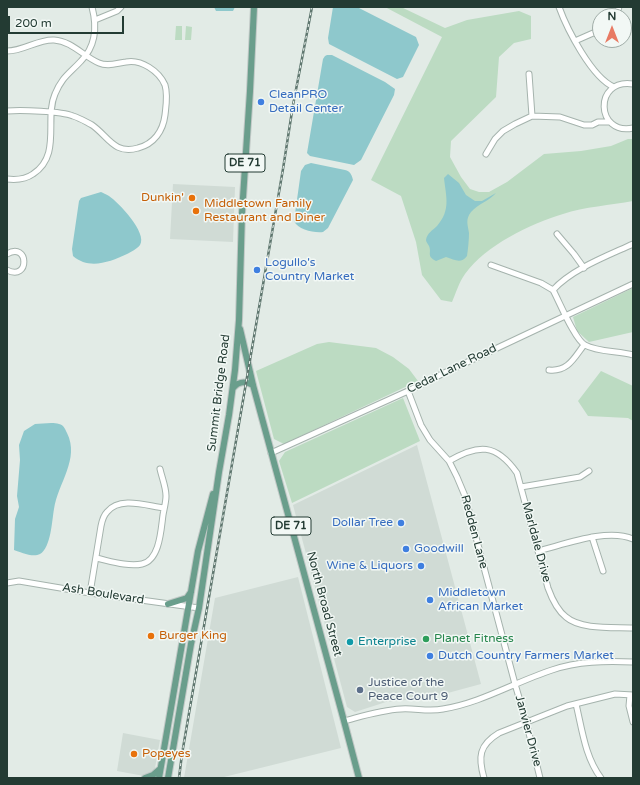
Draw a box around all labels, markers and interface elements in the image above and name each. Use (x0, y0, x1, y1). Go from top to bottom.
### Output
scale bar (10, 8, 126, 34)
north arrow (592, 8, 632, 48)
text: N (608, 10, 616, 23)
text: 200 m (15, 16, 52, 30)
place label: CleanPRO Detail Center (269, 88, 343, 116)
marker: CleanPRO Detail Center (256, 97, 266, 107)
road number: DE 71 (225, 154, 265, 172)
place label: Dunkin' (141, 191, 184, 205)
marker: Dunkin' (187, 193, 197, 203)
place label: Middletown Family Restaurant and Diner (204, 197, 325, 225)
marker: Middletown Family Restaurant and Diner (191, 206, 201, 216)
place label: Logullo's Country Market (265, 256, 354, 284)
marker: Logullo's Country Market (252, 265, 262, 275)
street label: Summit Bridge Road (205, 333, 233, 453)
street label: Cedar Lane Road (405, 341, 499, 397)
street label: Redden Lane (457, 494, 491, 570)
street label: Marldale Drive (518, 500, 554, 584)
place label: Dollar Tree (332, 516, 393, 530)
road number: DE 71 (271, 517, 311, 535)
marker: Dollar Tree (396, 518, 406, 528)
place label: Goodwill (414, 542, 464, 556)
marker: Goodwill (401, 544, 411, 554)
street label: North Broad Street (303, 550, 345, 658)
place label: Wine & Liquors (326, 559, 413, 573)
marker: Wine & Liquors (416, 561, 426, 571)
street label: Ash Boulevard (61, 580, 145, 608)
place label: Middletown African Market (438, 586, 523, 614)
marker: Middletown African Market (425, 595, 435, 605)
place label: Burger King (159, 629, 227, 643)
marker: Burger King (146, 631, 156, 641)
place label: Planet Fitness (434, 632, 514, 646)
marker: Planet Fitness (421, 634, 431, 644)
place label: Enterprise (358, 635, 416, 649)
marker: Enterprise (345, 637, 355, 647)
place label: Dutch Country Farmers Market (438, 649, 614, 663)
marker: Dutch Country Farmers Market (425, 651, 435, 661)
place label: Justice of the Peace Court 9 (368, 676, 448, 704)
marker: Justice of the Peace Court 9 (355, 685, 365, 695)
street label: Janvier Drive (512, 694, 544, 768)
place label: Popeyes (142, 747, 190, 761)
marker: Popeyes (129, 749, 139, 759)

